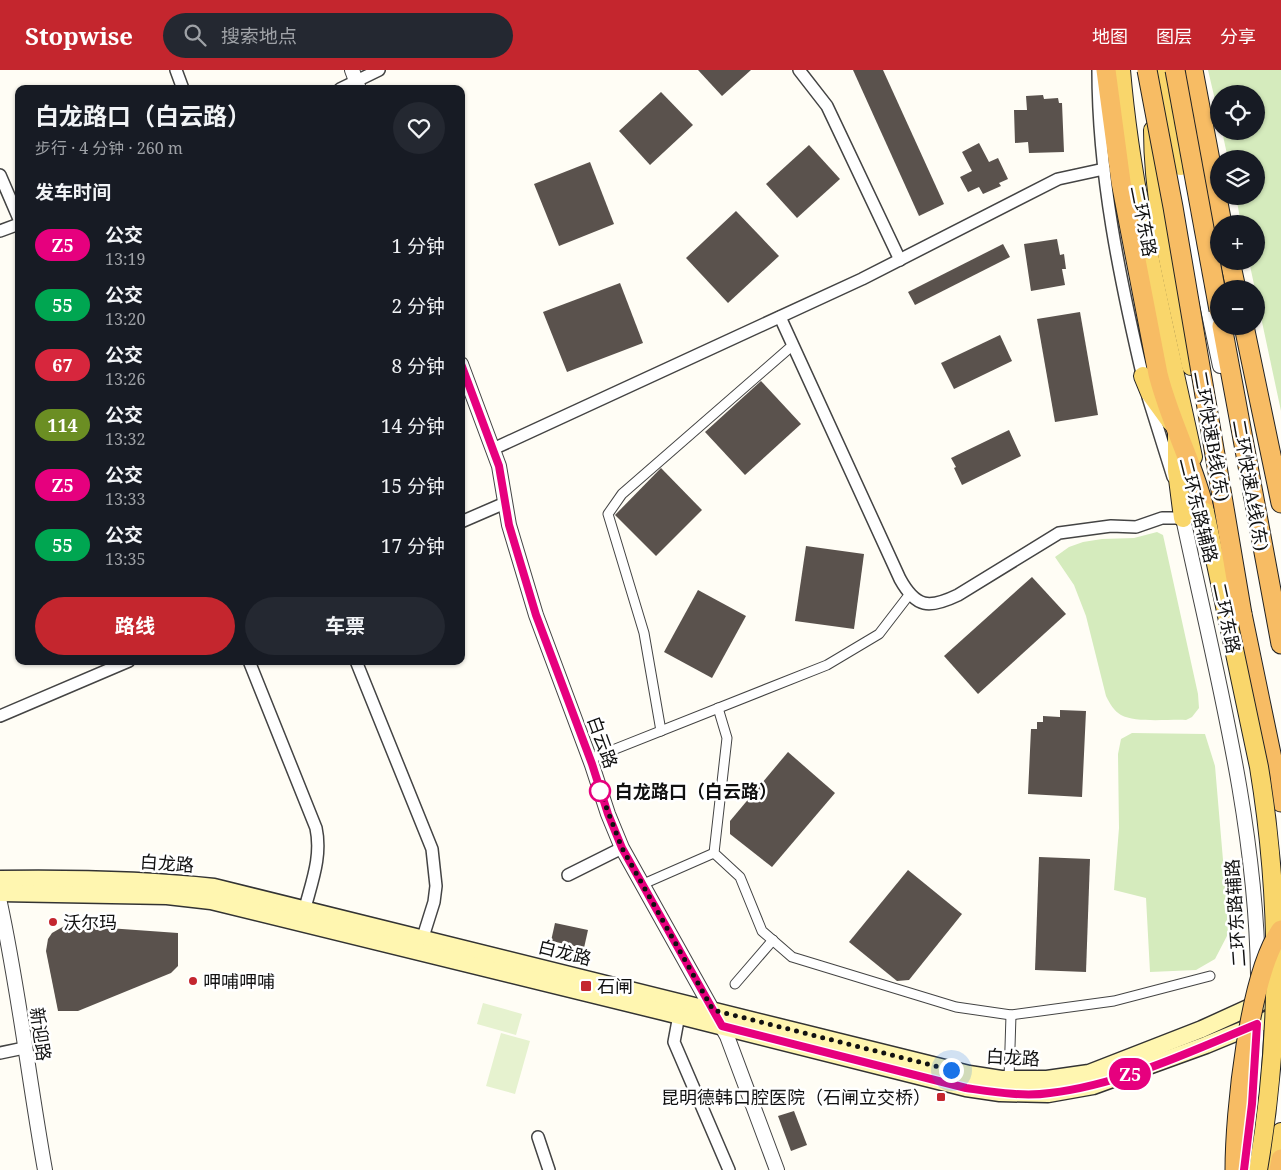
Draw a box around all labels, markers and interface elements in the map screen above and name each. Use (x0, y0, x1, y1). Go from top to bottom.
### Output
search box (163, 13, 513, 58)
text: Stopwise (25, 19, 133, 52)
icon: search (181, 21, 209, 49)
text: 搜索地点 (221, 23, 297, 49)
text: 地图 (1092, 24, 1128, 48)
text: 图层 (1156, 24, 1192, 48)
text: 分享 (1220, 24, 1256, 48)
map controls (1210, 85, 1265, 335)
button: locate (1210, 85, 1265, 140)
text: 白龙路口（白云路） (35, 99, 251, 132)
button: heart (393, 102, 445, 154)
text: 步行 · 4 分钟 · 260 m (35, 137, 183, 159)
button: layers (1210, 150, 1265, 205)
text: 发车时间 (35, 179, 111, 205)
street label: 二环东路 (1125, 183, 1163, 259)
button: + (1210, 215, 1265, 270)
text: 公交 (105, 222, 143, 248)
text: Z5 (51, 233, 74, 257)
text: 1 分钟 (391, 233, 445, 259)
text: 13:19 (105, 248, 145, 270)
button: − (1210, 280, 1265, 335)
text: 公交 (105, 282, 143, 308)
text: 55 (52, 293, 73, 317)
text: 2 分钟 (391, 293, 445, 319)
text: 13:20 (105, 308, 145, 330)
text: 公交 (105, 342, 143, 368)
text: 67 (52, 353, 73, 377)
text: 8 分钟 (391, 353, 445, 379)
text: 13:26 (105, 368, 145, 390)
street label: 二环快速B线(东) (1189, 369, 1235, 503)
text: 公交 (105, 402, 143, 428)
text: 114 (47, 413, 78, 437)
text: 14 分钟 (381, 413, 445, 439)
street label: 二环快速A线(东) (1228, 417, 1274, 553)
text: 13:32 (105, 428, 145, 450)
street label: 二环东路辅路 (1174, 455, 1224, 565)
text: 公交 (105, 462, 143, 488)
text: Z5 (51, 473, 74, 497)
text: 15 分钟 (381, 473, 445, 499)
text: 13:33 (105, 488, 145, 510)
text: 公交 (105, 522, 143, 548)
text: 55 (52, 533, 73, 557)
text: 17 分钟 (381, 533, 445, 559)
text: 13:35 (105, 548, 145, 570)
street label: 二环东路 (1208, 580, 1246, 656)
button: 路线 (35, 597, 235, 655)
button: 车票 (245, 597, 445, 655)
street label: 白云路 (582, 713, 624, 771)
place label: 白龙路口（白云路） (615, 779, 777, 803)
marker: 白龙路口（白云路） (589, 780, 611, 802)
street label: 白龙路 (139, 849, 195, 877)
street label: 二环东路辅路 (1219, 858, 1251, 968)
place label: 沃尔玛 (63, 910, 117, 934)
marker: 沃尔玛 (47, 916, 59, 928)
street label: 白龙路 (536, 934, 594, 970)
place label: 呷哺呷哺 (203, 969, 275, 993)
place label: 石闸 (597, 974, 633, 998)
marker: 呷哺呷哺 (187, 975, 199, 987)
marker: 石闸 (579, 979, 593, 993)
street label: 新迎路 (25, 1006, 57, 1062)
street label: 白龙路 (985, 1044, 1041, 1070)
your location (939, 1058, 964, 1083)
line badge: Z5 (1108, 1058, 1152, 1090)
text: Z5 (1119, 1062, 1141, 1086)
place label: 昆明德韩口腔医院（石闸立交桥） (661, 1085, 931, 1109)
marker: 昆明德韩口腔医院（石闸立交桥） (935, 1091, 947, 1103)

